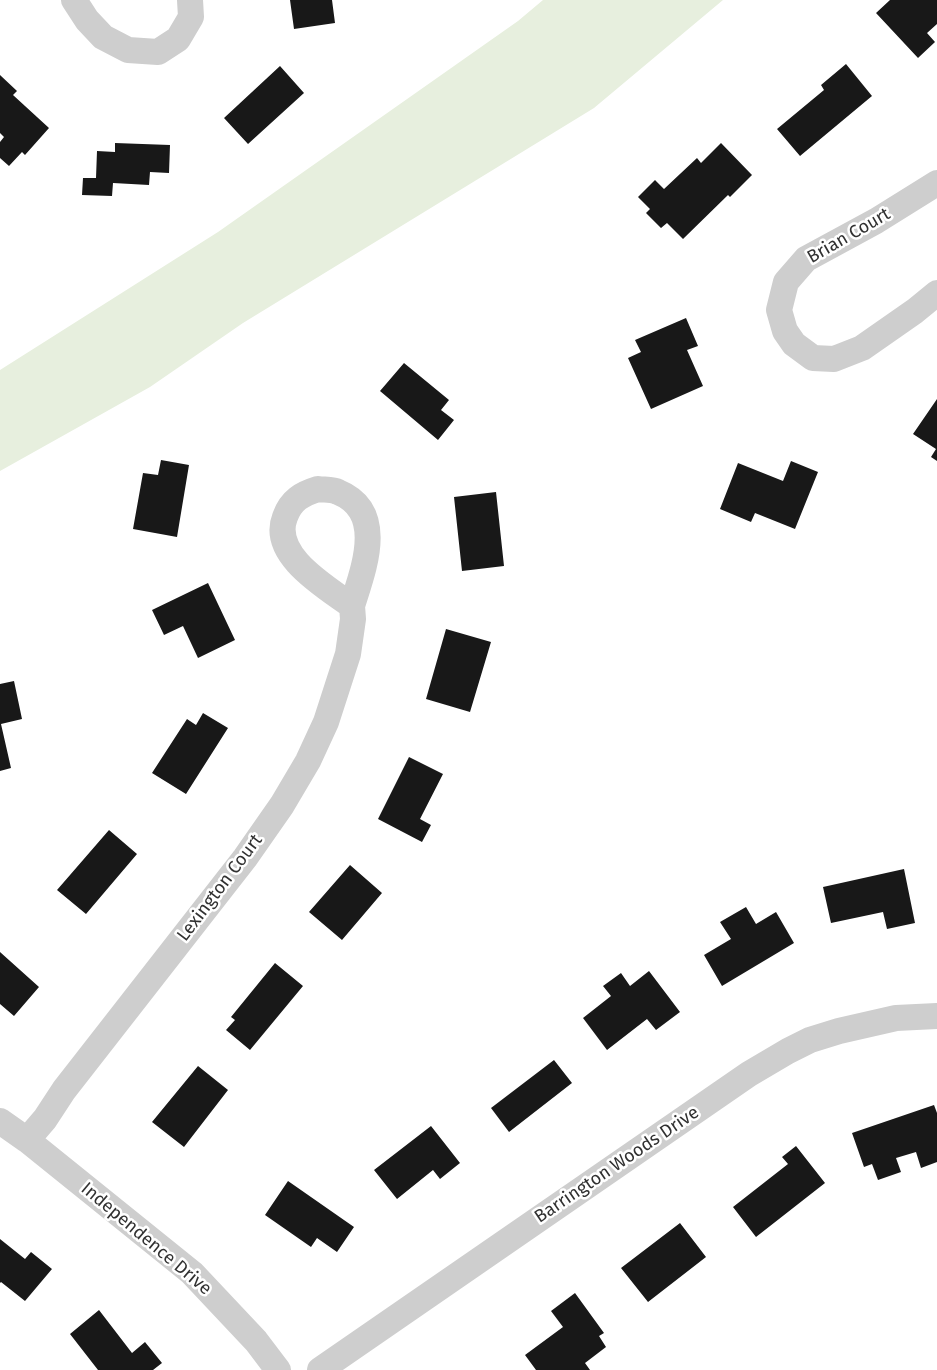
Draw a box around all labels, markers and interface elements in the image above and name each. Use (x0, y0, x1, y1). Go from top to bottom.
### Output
street label: Brian Court (804, 204, 894, 268)
street label: Lexington Court (173, 830, 267, 946)
street label: Barrington Woods Drive (531, 1102, 703, 1228)
street label: Independence Drive (76, 1178, 216, 1300)

